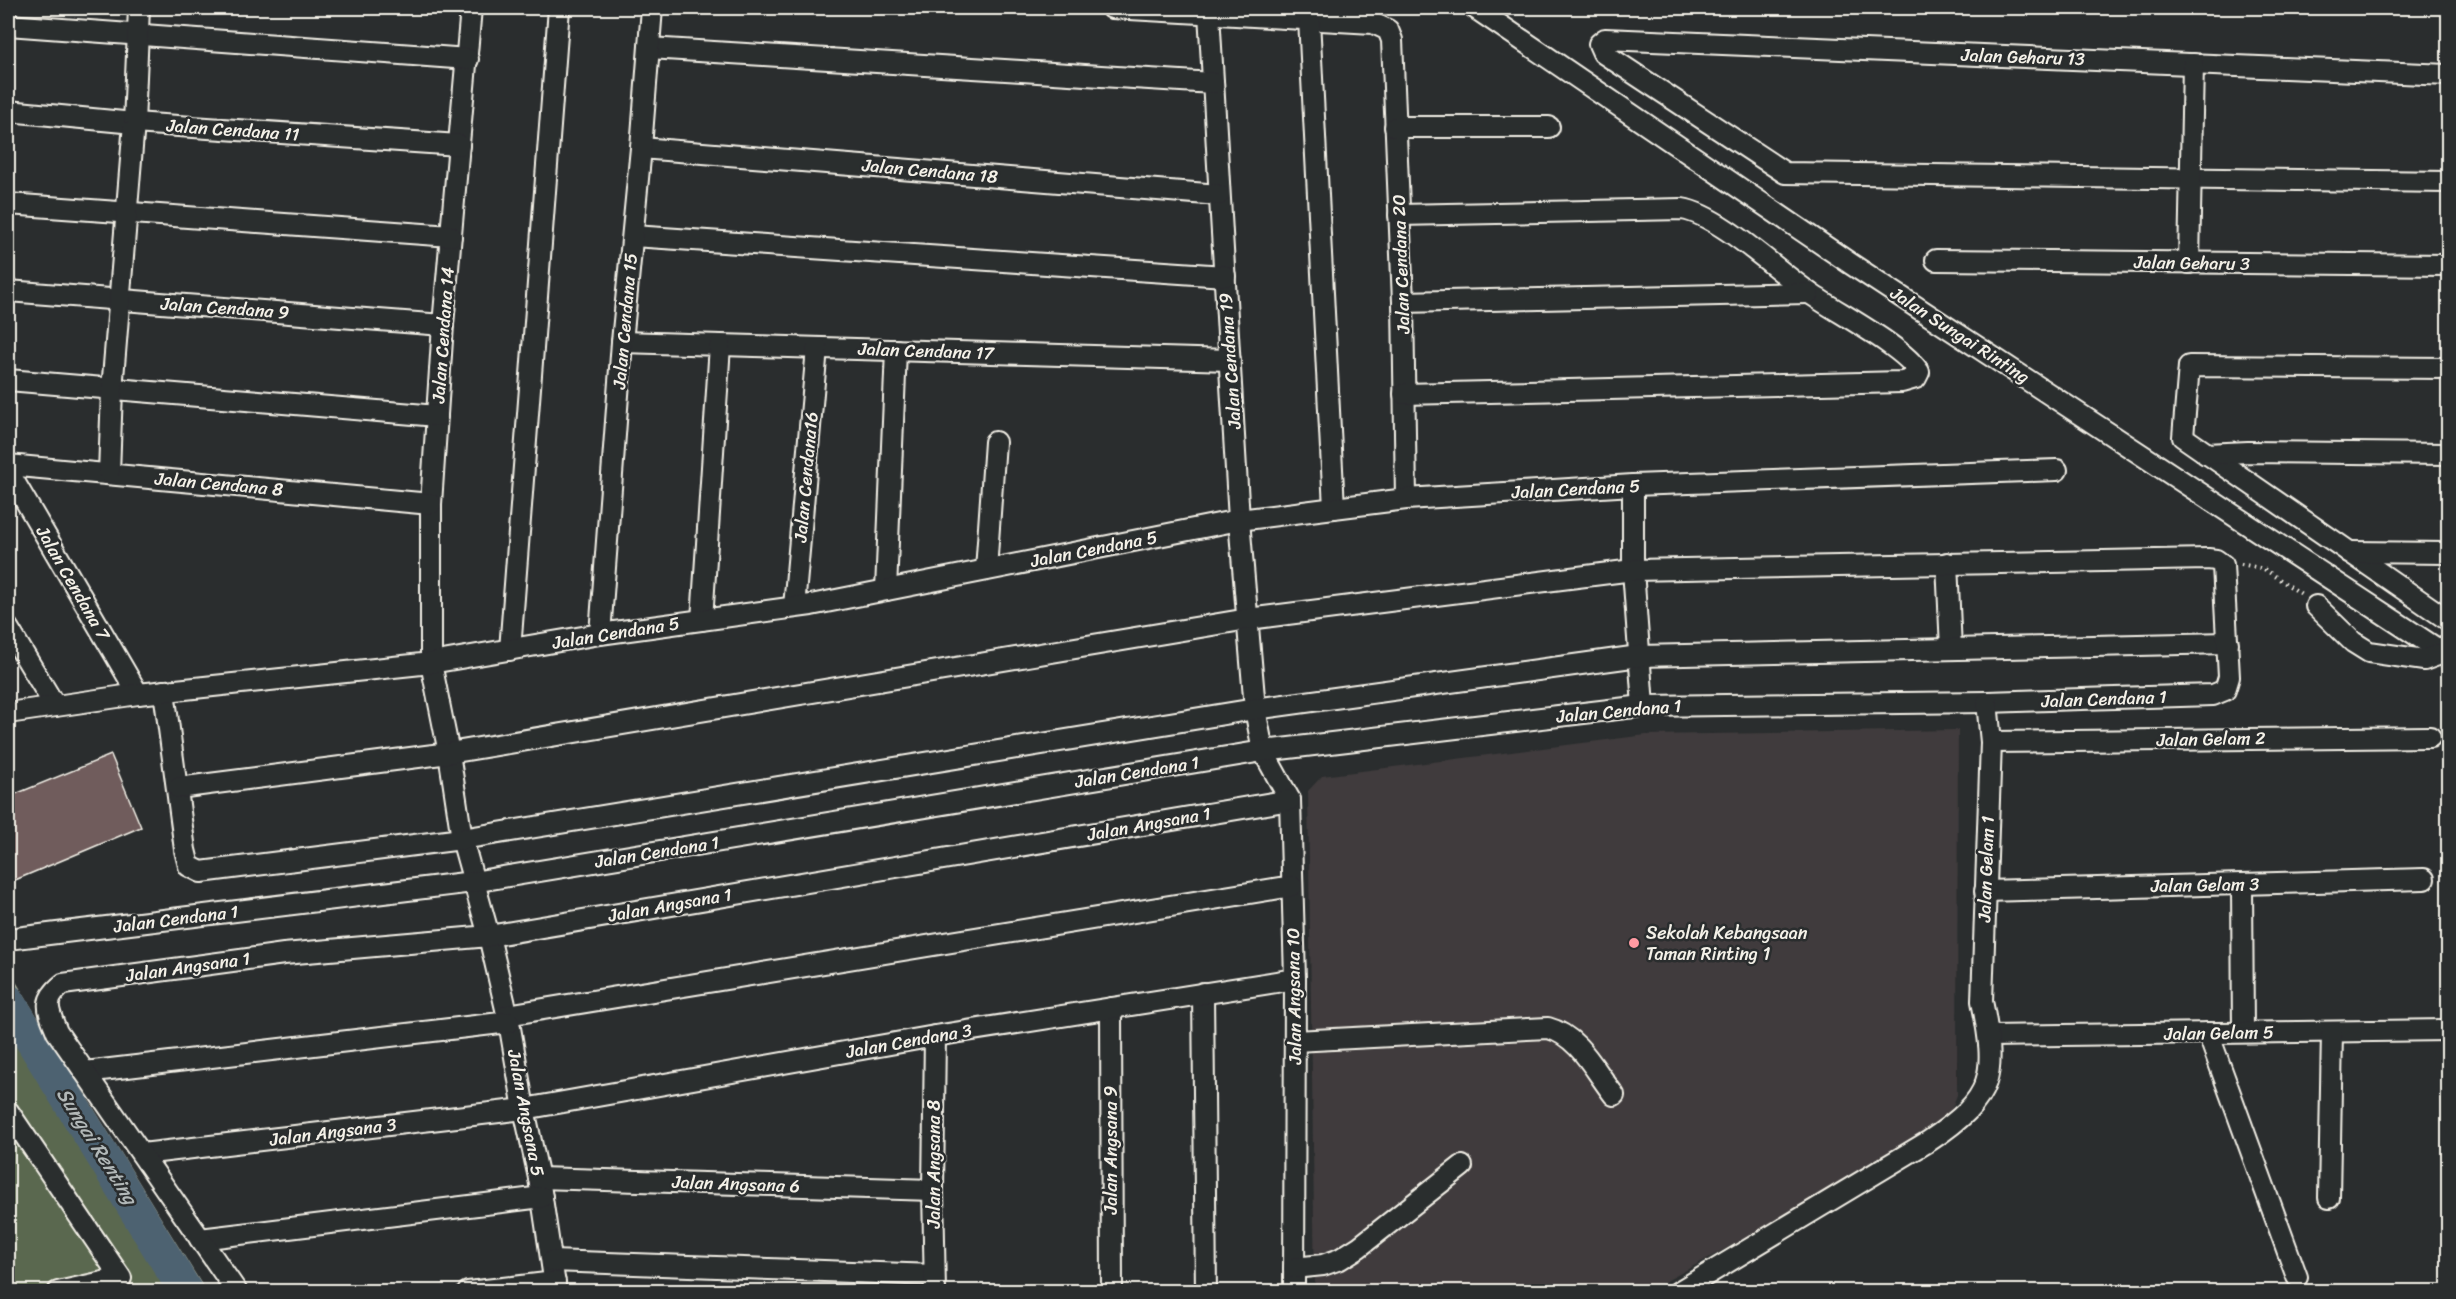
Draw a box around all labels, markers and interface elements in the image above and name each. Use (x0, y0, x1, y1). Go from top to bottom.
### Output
street label: Jalan Geharu 13 (1960, 39, 2085, 75)
street label: Jalan Cendana 11 (165, 109, 301, 151)
street label: Jalan Cendana 18 (860, 149, 999, 193)
street label: Jalan Cendana 20 (1383, 194, 1419, 335)
street label: Jalan Geharu 3 (2133, 246, 2250, 280)
street label: Jalan Cendana 15 (603, 252, 647, 391)
street label: Jalan Cendana 14 (422, 266, 464, 405)
street label: Jalan Sungai Rinting (1883, 277, 2036, 392)
street label: Jalan Cendana 9 (159, 287, 290, 328)
street label: Jalan Cendana 19 (1209, 292, 1251, 431)
street label: Jalan Cendana 17 (857, 333, 996, 369)
street label: Jalan Cendana16 (784, 410, 828, 545)
street label: Jalan Cendana 8 (153, 462, 285, 506)
street label: Jalan Cendana 5 (1510, 470, 1641, 508)
street label: Jalan Cendana 7 (27, 519, 120, 648)
street label: Jalan Cendana 5 (1027, 521, 1160, 577)
street label: Jalan Cendana 5 (549, 607, 682, 659)
street label: Jalan Cendana 1 (2040, 681, 2167, 717)
street label: Jalan Cendana 1 (1554, 690, 1683, 732)
street label: Jalan Gelam 2 (2155, 722, 2266, 756)
street label: Jalan Cendana 1 (1072, 746, 1202, 798)
street label: Jalan Angsana 1 (1084, 797, 1214, 851)
street label: Jalan Gelam 1 (1968, 815, 2004, 924)
street label: Jalan Cendana 1 (592, 826, 722, 878)
street label: Jalan Gelam 3 (2149, 868, 2260, 902)
street label: Jalan Angsana 1 (605, 878, 735, 932)
street label: Jalan Cendana 1 (111, 895, 240, 943)
place label: Sekolah Kebangsaan Taman Rinting 1 (1646, 917, 1808, 970)
street label: Jalan Angsana 10 (1277, 927, 1311, 1066)
marker: Sekolah Kebangsaan Taman Rinting 1 (1627, 936, 1641, 950)
street label: Jalan Angsana 1 (123, 942, 253, 992)
street label: Jalan Cendana 3 (842, 1014, 975, 1068)
street label: Jalan Gelam 5 (2163, 1016, 2274, 1050)
street label: Jalan Angsana 5 (498, 1046, 554, 1179)
water label: Sungai Renting (47, 1080, 148, 1213)
street label: Jalan Angsana 9 (1095, 1086, 1127, 1215)
street label: Jalan Angsana 8 (918, 1100, 950, 1229)
street label: Jalan Angsana 3 (267, 1108, 398, 1156)
street label: Jalan Angsana 6 (671, 1166, 800, 1202)

